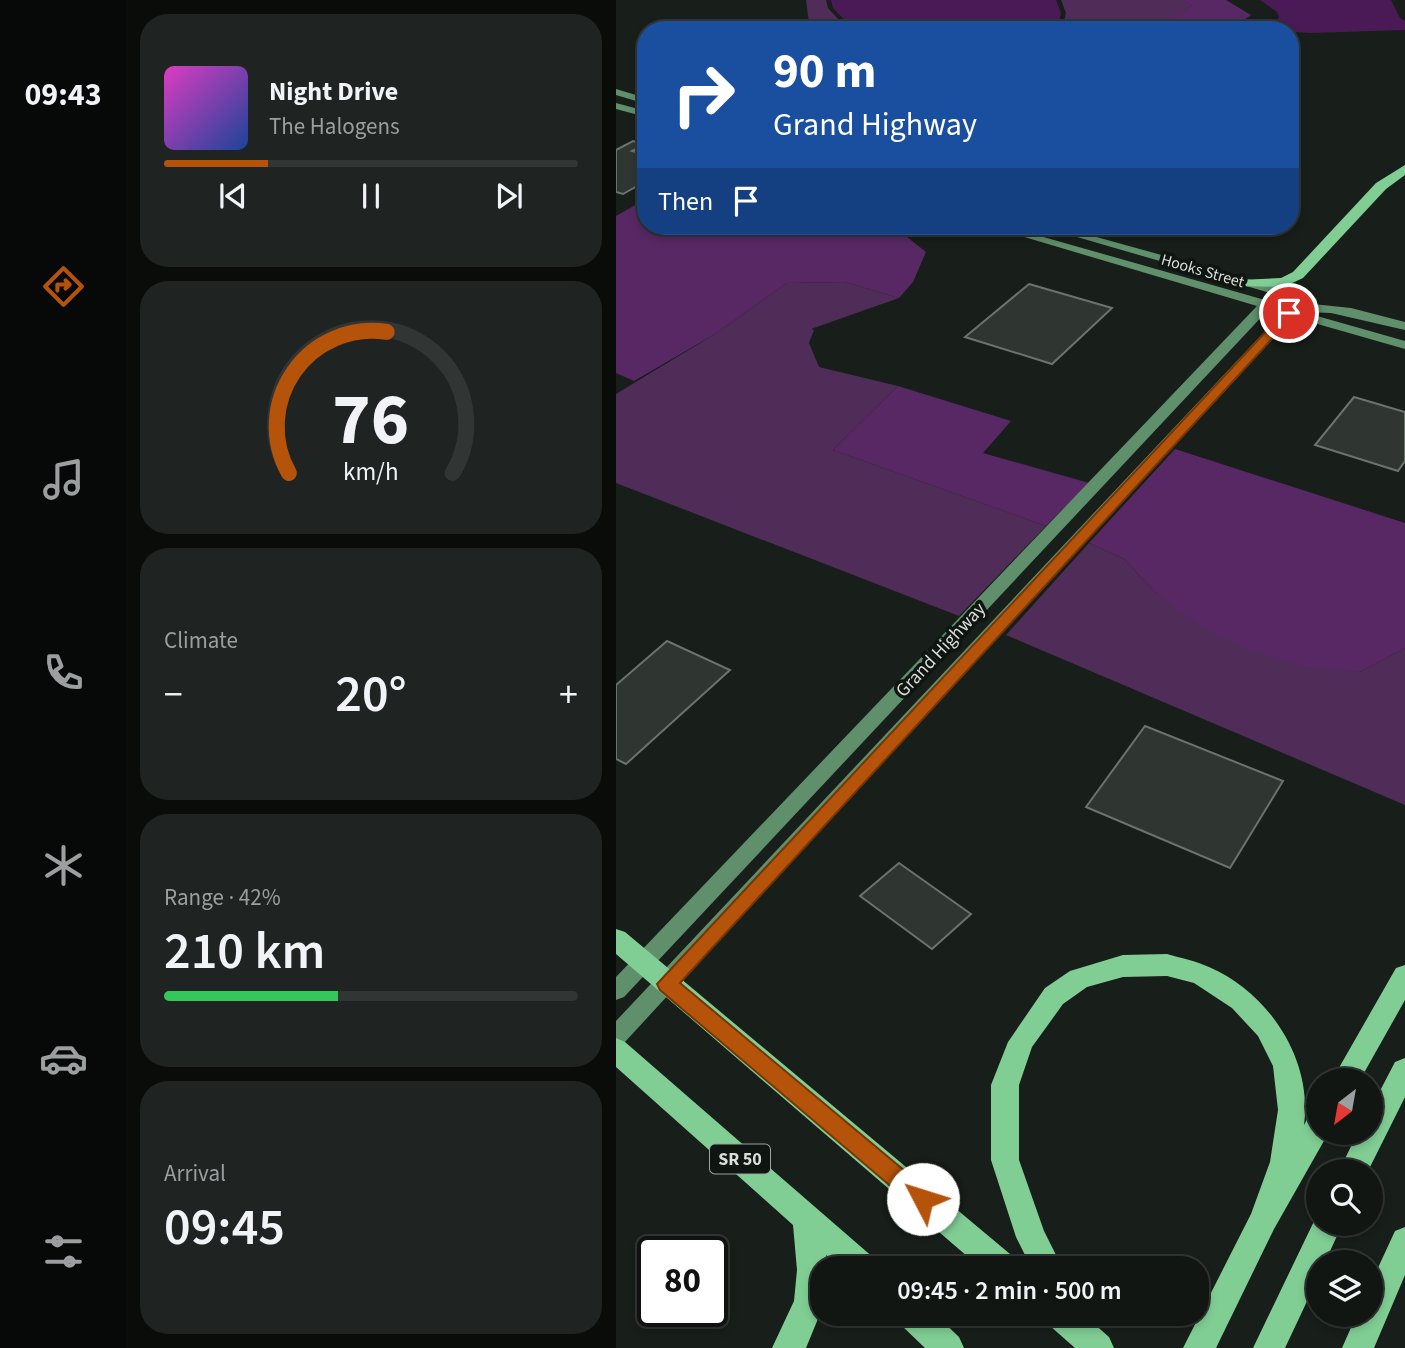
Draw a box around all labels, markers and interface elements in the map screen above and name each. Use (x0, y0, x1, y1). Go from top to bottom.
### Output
text: 90 m (773, 37, 877, 107)
icon: right (658, 49, 749, 140)
text: 09:43 (24, 72, 102, 118)
text: Night Drive (269, 73, 398, 110)
text: Grand Highway (773, 102, 977, 148)
text: The Halogens (269, 110, 400, 143)
icon: previous (214, 177, 252, 215)
icon: pause (352, 177, 390, 215)
icon: next (490, 177, 528, 215)
icon: arrive (727, 182, 765, 220)
text: Then (658, 183, 713, 220)
street label: Hooks Street (1159, 249, 1248, 294)
icon: directions (39, 262, 88, 311)
pin (1259, 283, 1319, 343)
icon: arrive (1270, 294, 1308, 332)
text: 76 (333, 369, 409, 473)
text: km/h (343, 454, 399, 490)
icon: music (39, 455, 88, 504)
street label: Grand Highway (890, 596, 992, 704)
text: Climate (164, 624, 238, 657)
icon: phone (39, 648, 88, 697)
text: 20° (335, 658, 407, 732)
text: − (164, 668, 183, 722)
text: + (559, 668, 578, 722)
icon: climate (39, 841, 88, 890)
text: Range · 42% (164, 881, 281, 914)
text: 210 km (164, 915, 325, 989)
icon: car (39, 1034, 88, 1083)
north arrow (1306, 1068, 1382, 1144)
map controls (1306, 1068, 1383, 1327)
road number: SR 50 (710, 1144, 770, 1174)
text: Arrival (164, 1157, 226, 1190)
button: search (1306, 1159, 1383, 1236)
position arrow (886, 1162, 960, 1236)
text: 09:45 (164, 1191, 285, 1265)
icon: filters (39, 1227, 88, 1276)
speed limit sign: 80 (637, 1236, 728, 1327)
button: layers (1306, 1250, 1383, 1327)
text: 09:45 · 2 min · 500 m (897, 1272, 1122, 1309)

